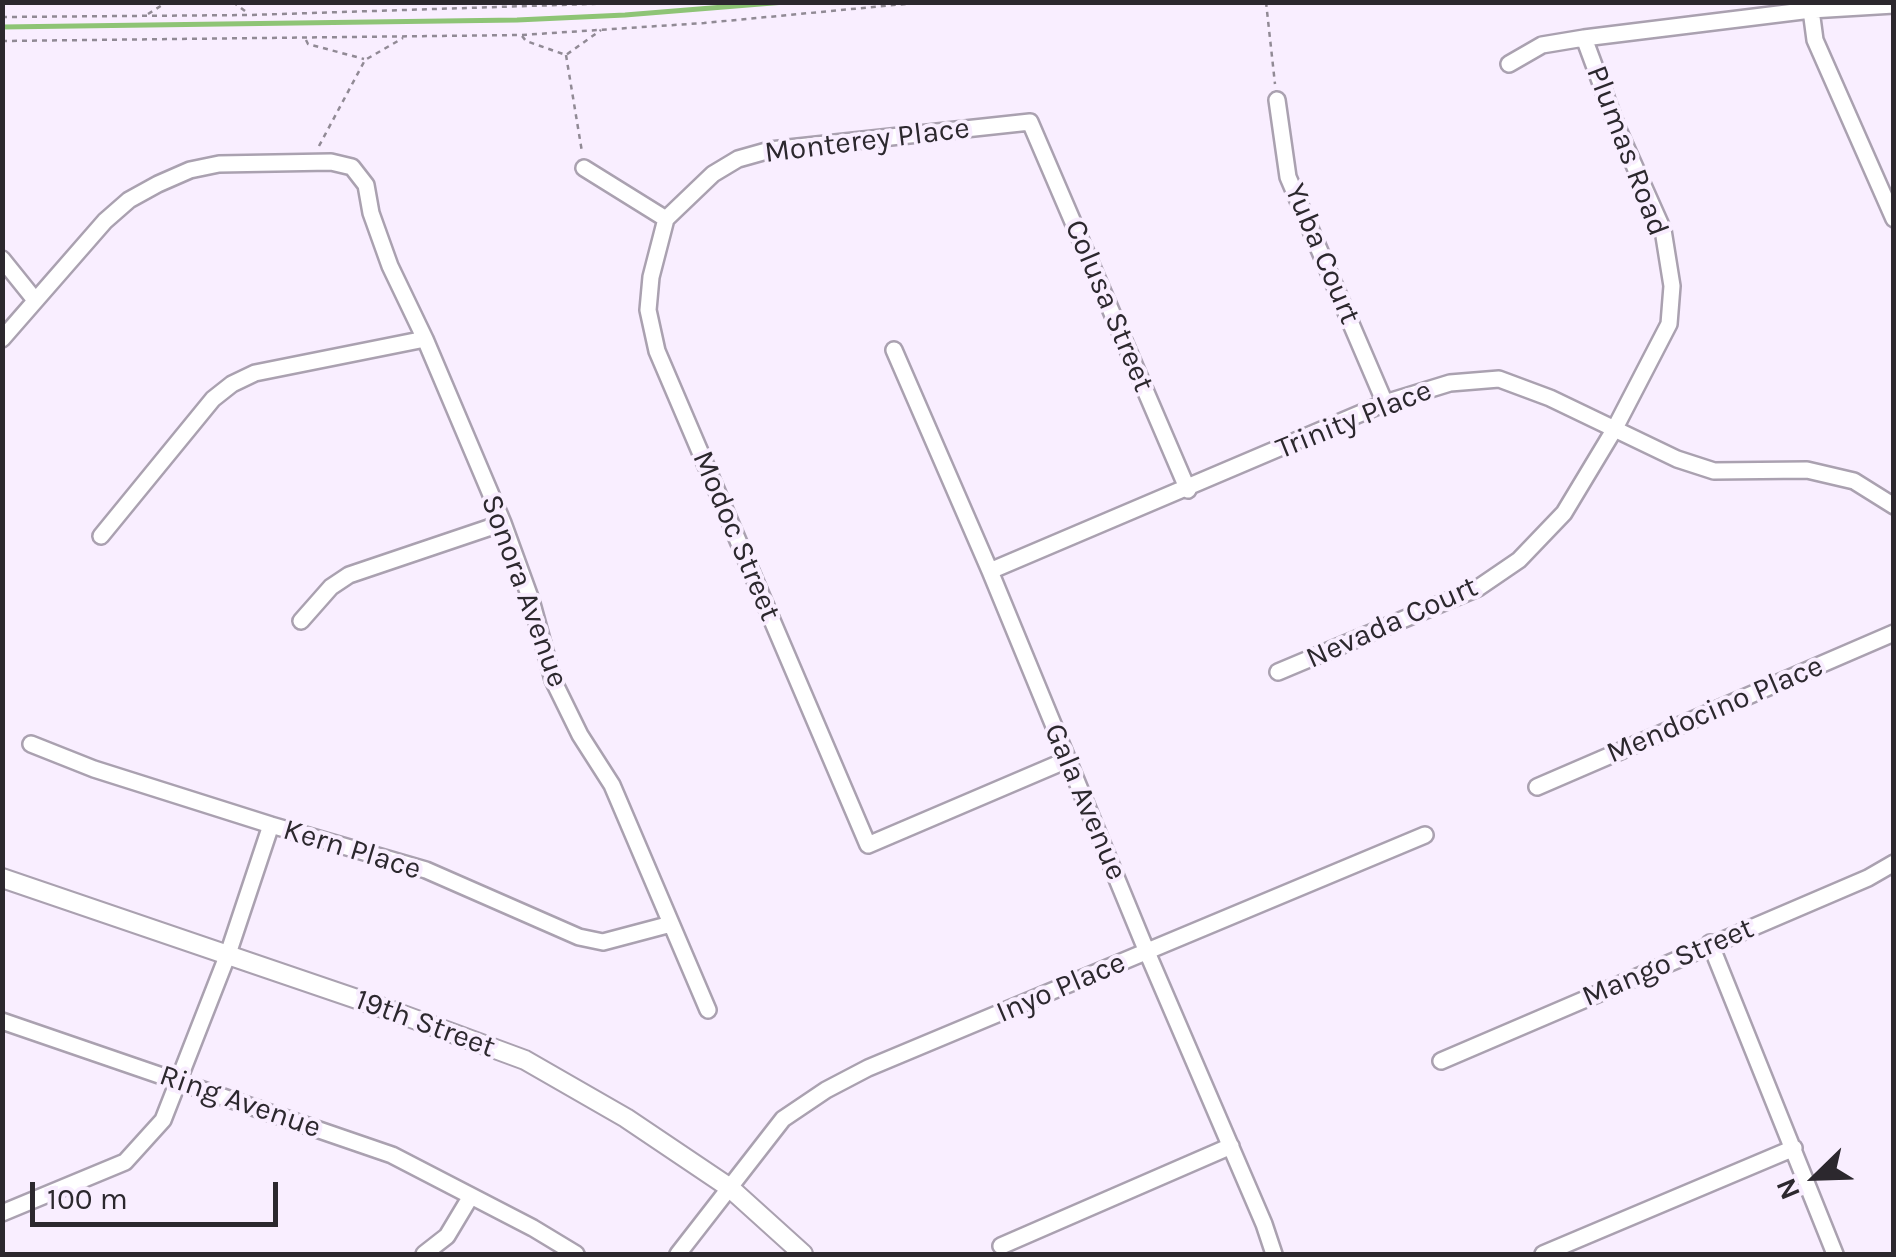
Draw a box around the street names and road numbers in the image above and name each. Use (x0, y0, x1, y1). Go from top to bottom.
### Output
street label: Plumas Road (1578, 61, 1676, 241)
street label: Monterey Place (762, 111, 972, 171)
street label: Yuba Court (1276, 178, 1368, 330)
street label: Colusa Street (1057, 215, 1161, 397)
street label: Trinity Place (1271, 373, 1437, 467)
street label: Modoc Street (684, 446, 788, 626)
street label: Sonora Avenue (472, 490, 576, 692)
street label: Nevada Court (1301, 569, 1483, 677)
street label: Mendocino Place (1601, 648, 1829, 772)
street label: Gala Avenue (1036, 718, 1134, 886)
street label: Kern Place (279, 812, 425, 888)
street label: Mango Street (1577, 911, 1759, 1015)
street label: Inyo Place (991, 945, 1131, 1031)
street label: 19th Street (350, 982, 500, 1066)
street label: Ring Avenue (155, 1058, 325, 1146)

